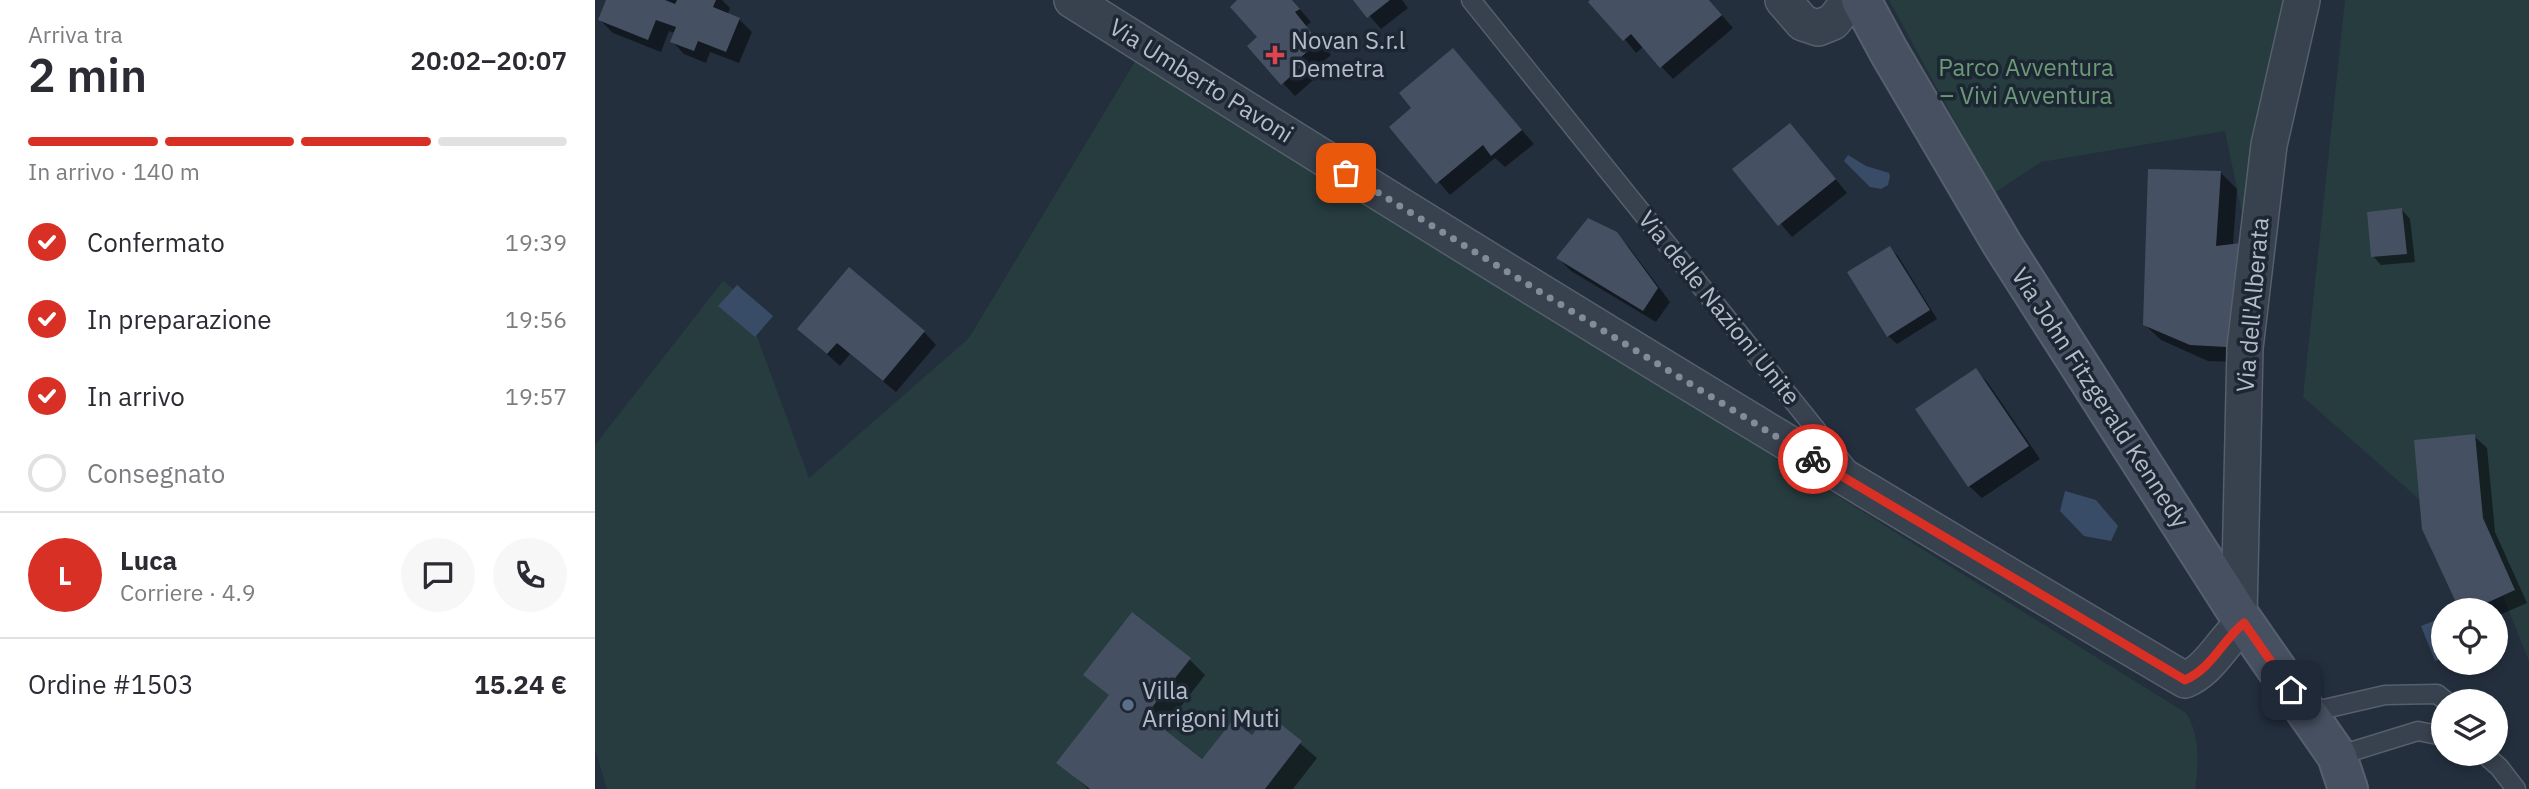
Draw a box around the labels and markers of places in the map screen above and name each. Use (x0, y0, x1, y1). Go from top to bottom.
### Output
place label: Novan S.r.l Demetra (1291, 24, 1405, 84)
marker: Novan S.r.l Demetra (1265, 45, 1285, 65)
pin (1316, 143, 1376, 203)
pin (2261, 660, 2321, 720)
place label: Villa Arrigoni Muti (1142, 674, 1280, 734)
marker: Villa Arrigoni Muti (1120, 697, 1136, 713)

